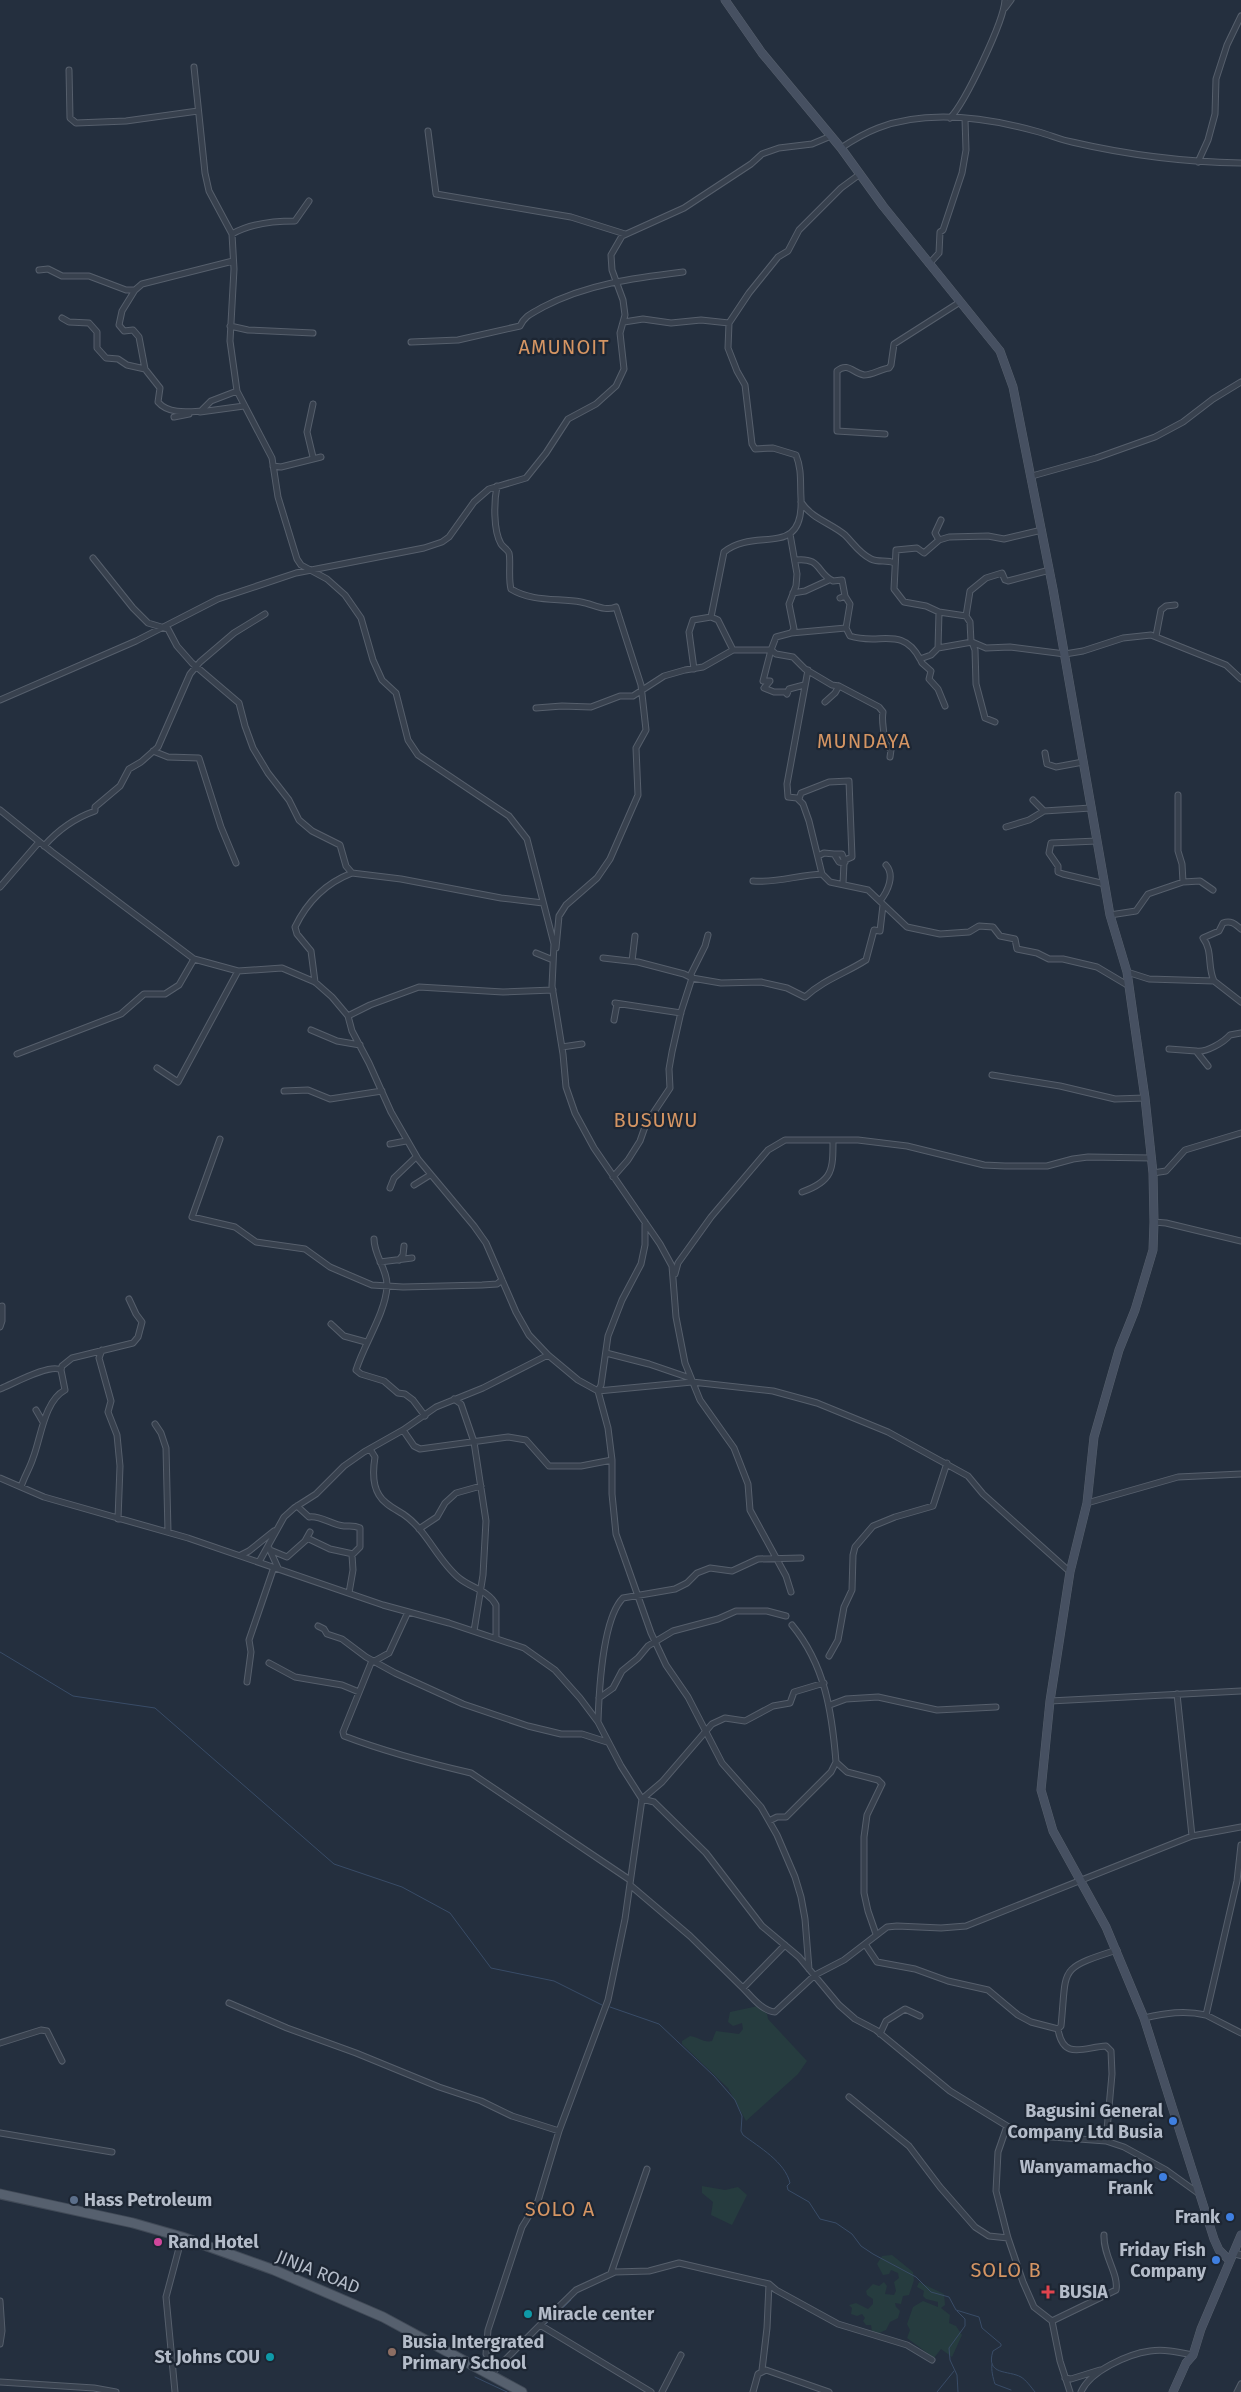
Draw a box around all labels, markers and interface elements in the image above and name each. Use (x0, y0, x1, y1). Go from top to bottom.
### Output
district label: AMUNOIT (519, 335, 610, 359)
district label: MUNDAYA (817, 729, 911, 753)
district label: BUSUWU (613, 1108, 699, 1132)
place label: Bagusini General Company Ltd Busia (1008, 2100, 1164, 2143)
marker: Bagusini General Company Ltd Busia (1167, 2115, 1179, 2127)
place label: Wanyamamacho Frank (1020, 2156, 1154, 2199)
marker: Wanyamamacho Frank (1157, 2171, 1169, 2183)
place label: Hass Petroleum (84, 2189, 212, 2211)
marker: Hass Petroleum (68, 2194, 80, 2206)
district label: SOLO A (525, 2197, 595, 2221)
place label: Frank (1175, 2206, 1221, 2228)
marker: Frank (1224, 2211, 1236, 2223)
place label: Rand Hotel (168, 2231, 259, 2253)
marker: Rand Hotel (152, 2236, 164, 2248)
place label: Friday Fish Company (1119, 2239, 1207, 2282)
street label: JINJA ROAD (273, 2245, 363, 2299)
marker: Friday Fish Company (1210, 2254, 1222, 2266)
district label: SOLO B (970, 2258, 1042, 2282)
place label: BUSIA (1059, 2281, 1108, 2303)
marker: BUSIA (1041, 2285, 1055, 2299)
place label: Miracle center (538, 2303, 655, 2325)
marker: Miracle center (522, 2308, 534, 2320)
place label: Busia Intergrated Primary School (402, 2331, 544, 2374)
place label: St Johns COU (154, 2346, 260, 2368)
marker: Busia Intergrated Primary School (386, 2346, 398, 2358)
marker: St Johns COU (264, 2351, 276, 2363)

